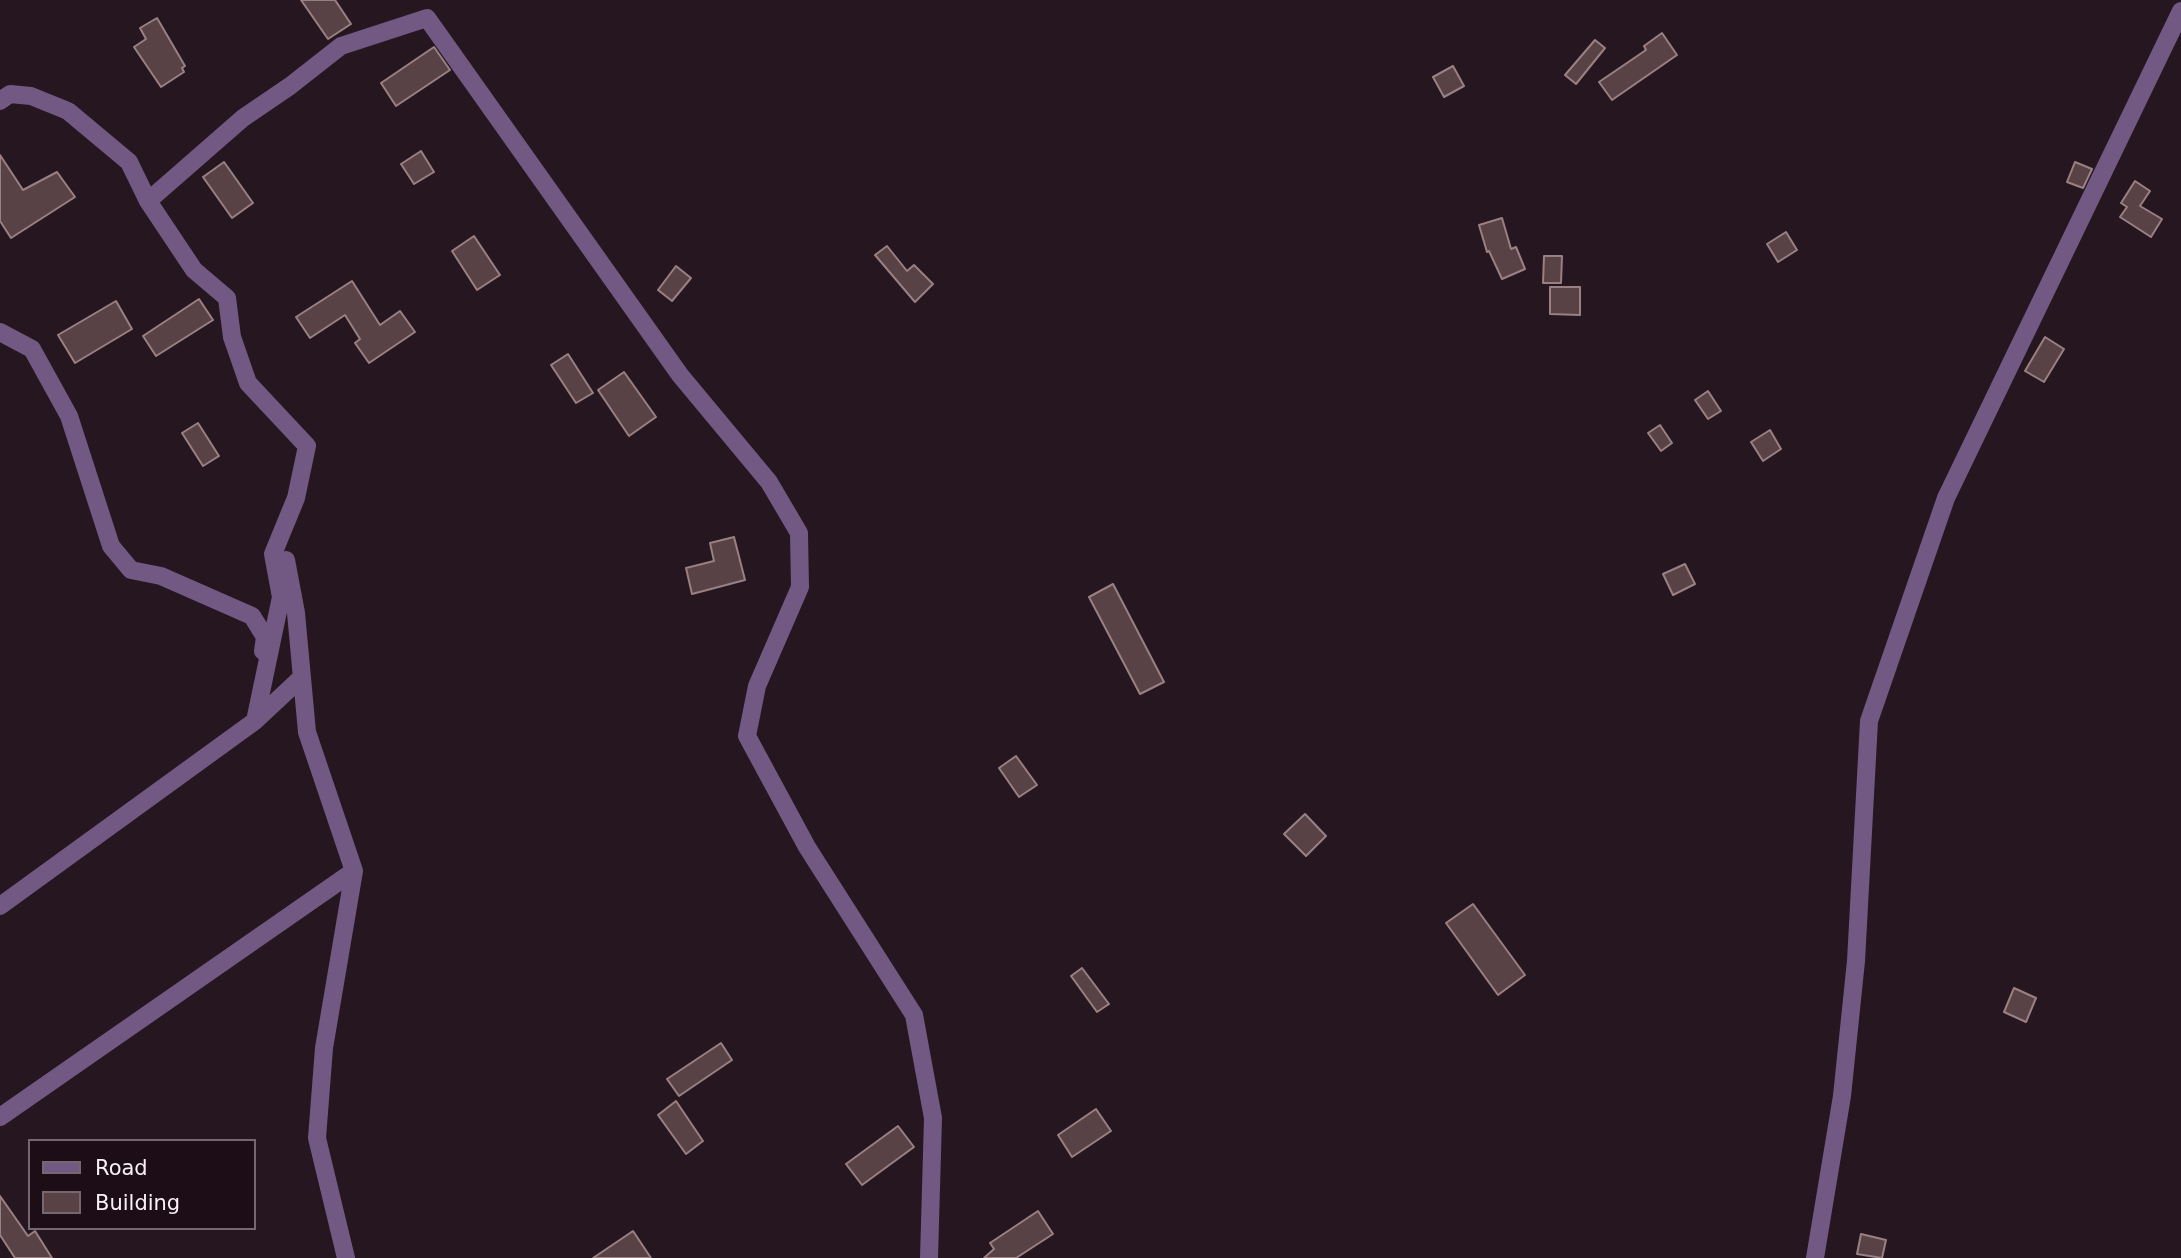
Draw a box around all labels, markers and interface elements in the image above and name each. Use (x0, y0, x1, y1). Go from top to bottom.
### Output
legend (28, 1139, 256, 1230)
text: Road (95, 1156, 148, 1180)
text: Building (95, 1191, 180, 1215)

